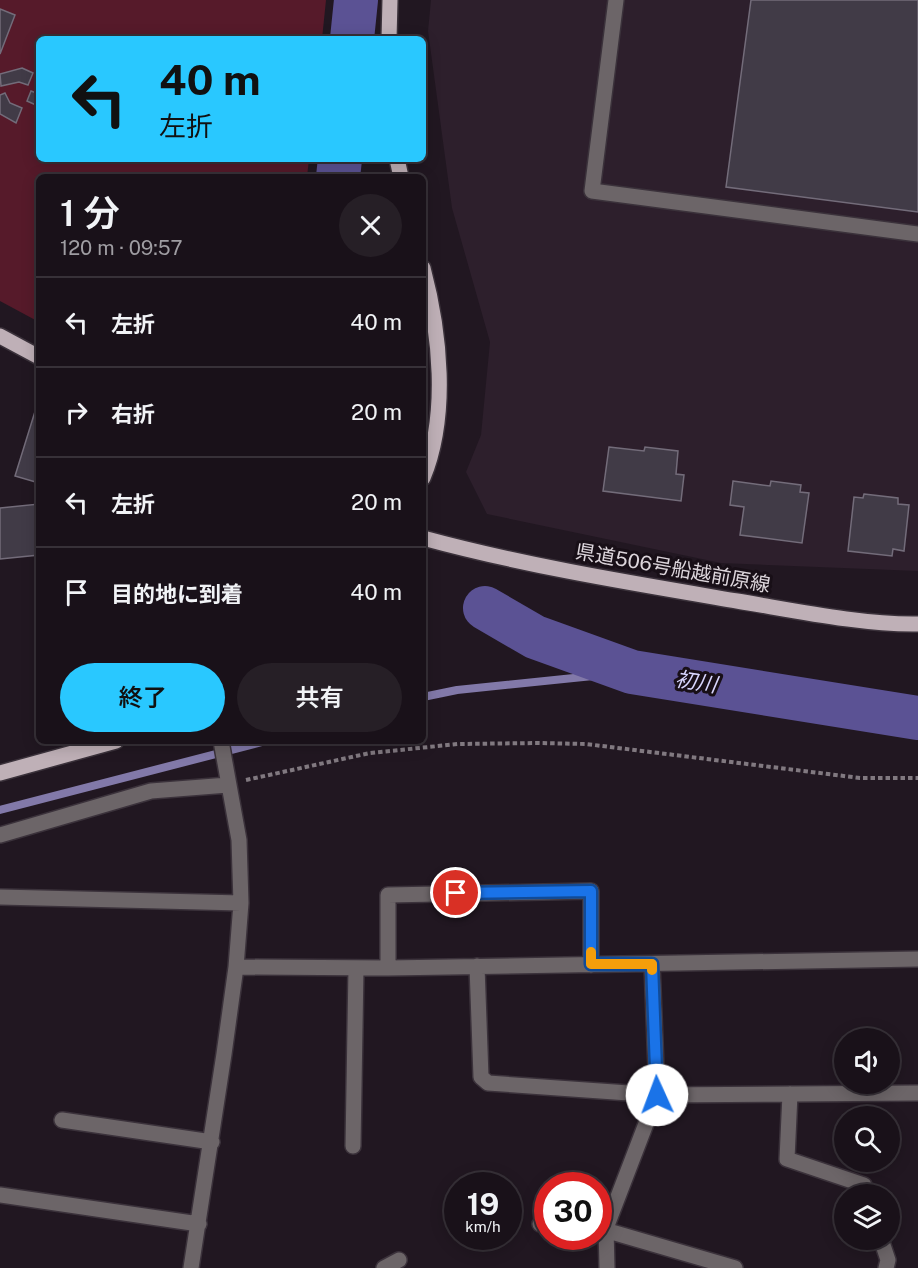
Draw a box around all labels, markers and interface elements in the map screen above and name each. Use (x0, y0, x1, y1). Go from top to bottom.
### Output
text: 40 m (159, 55, 261, 104)
icon: left (60, 60, 138, 138)
text: 左折 (159, 110, 213, 142)
text: 1 分 (60, 192, 119, 234)
button: close (339, 194, 402, 257)
text: 120 m · 09:57 (60, 236, 183, 260)
icon: left (60, 306, 93, 339)
text: 40 m (350, 309, 402, 335)
text: 左折 (111, 311, 155, 337)
icon: right (60, 396, 93, 429)
text: 20 m (351, 399, 402, 425)
text: 右折 (111, 401, 155, 427)
icon: left (60, 486, 93, 519)
text: 20 m (351, 489, 402, 515)
text: 左折 (111, 491, 155, 517)
street label: 県道506号船越前原線 (574, 539, 772, 597)
icon: arrive (60, 576, 93, 609)
text: 40 m (350, 579, 402, 605)
text: 目的地に到着 (111, 581, 243, 607)
button: 終了 (60, 663, 225, 732)
button: 共有 (237, 663, 402, 732)
water label: 初川 (673, 666, 721, 697)
pin (430, 867, 481, 918)
icon: arrive (439, 876, 472, 909)
map controls (834, 1028, 900, 1250)
button: sound (834, 1028, 900, 1094)
position arrow (625, 1063, 689, 1127)
button: search (834, 1106, 900, 1172)
speed limit sign: 30 (534, 1172, 612, 1250)
button: layers (834, 1184, 900, 1250)
text: 19 (467, 1186, 499, 1222)
text: km/h (465, 1218, 501, 1235)

